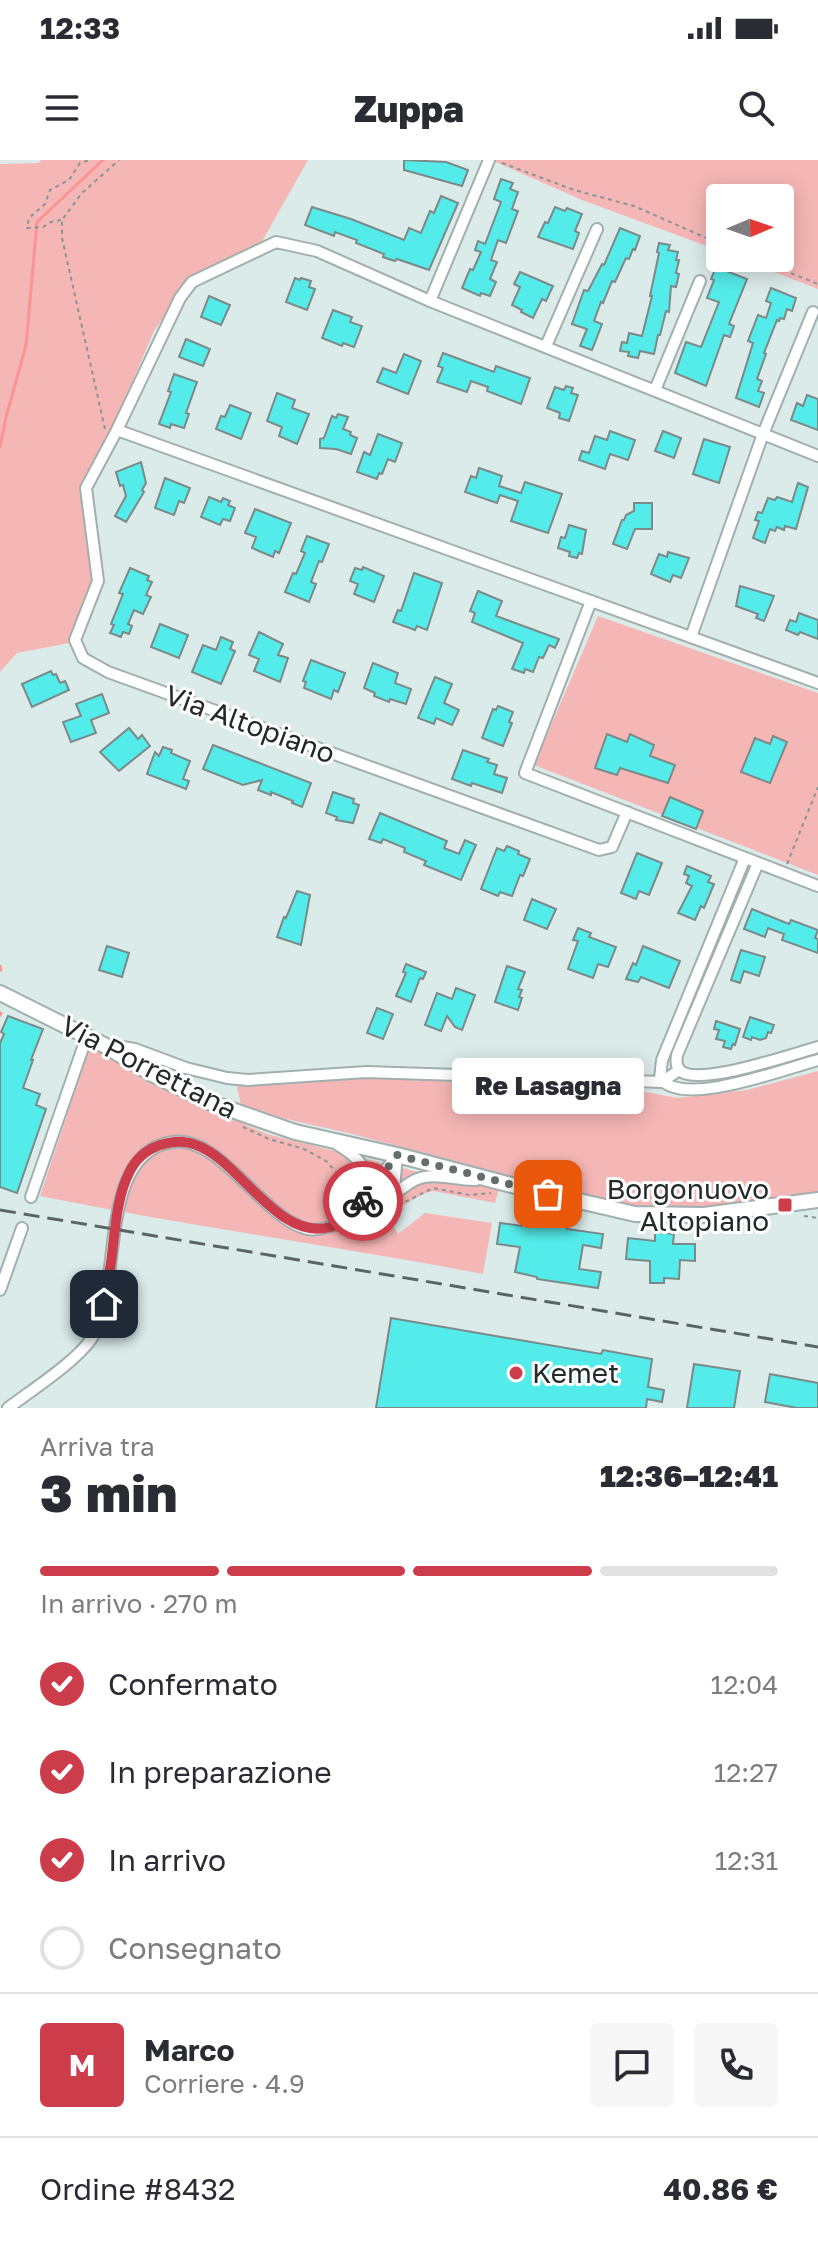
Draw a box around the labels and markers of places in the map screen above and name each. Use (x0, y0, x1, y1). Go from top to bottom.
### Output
callout: Re Lasagna (452, 1058, 644, 1114)
pin (514, 1160, 582, 1228)
place label: Borgonuovo Altopiano (606, 1172, 769, 1237)
marker: Borgonuovo Altopiano (776, 1196, 794, 1214)
pin (70, 1270, 138, 1338)
place label: Kemet (532, 1356, 619, 1389)
marker: Kemet (507, 1364, 525, 1382)

